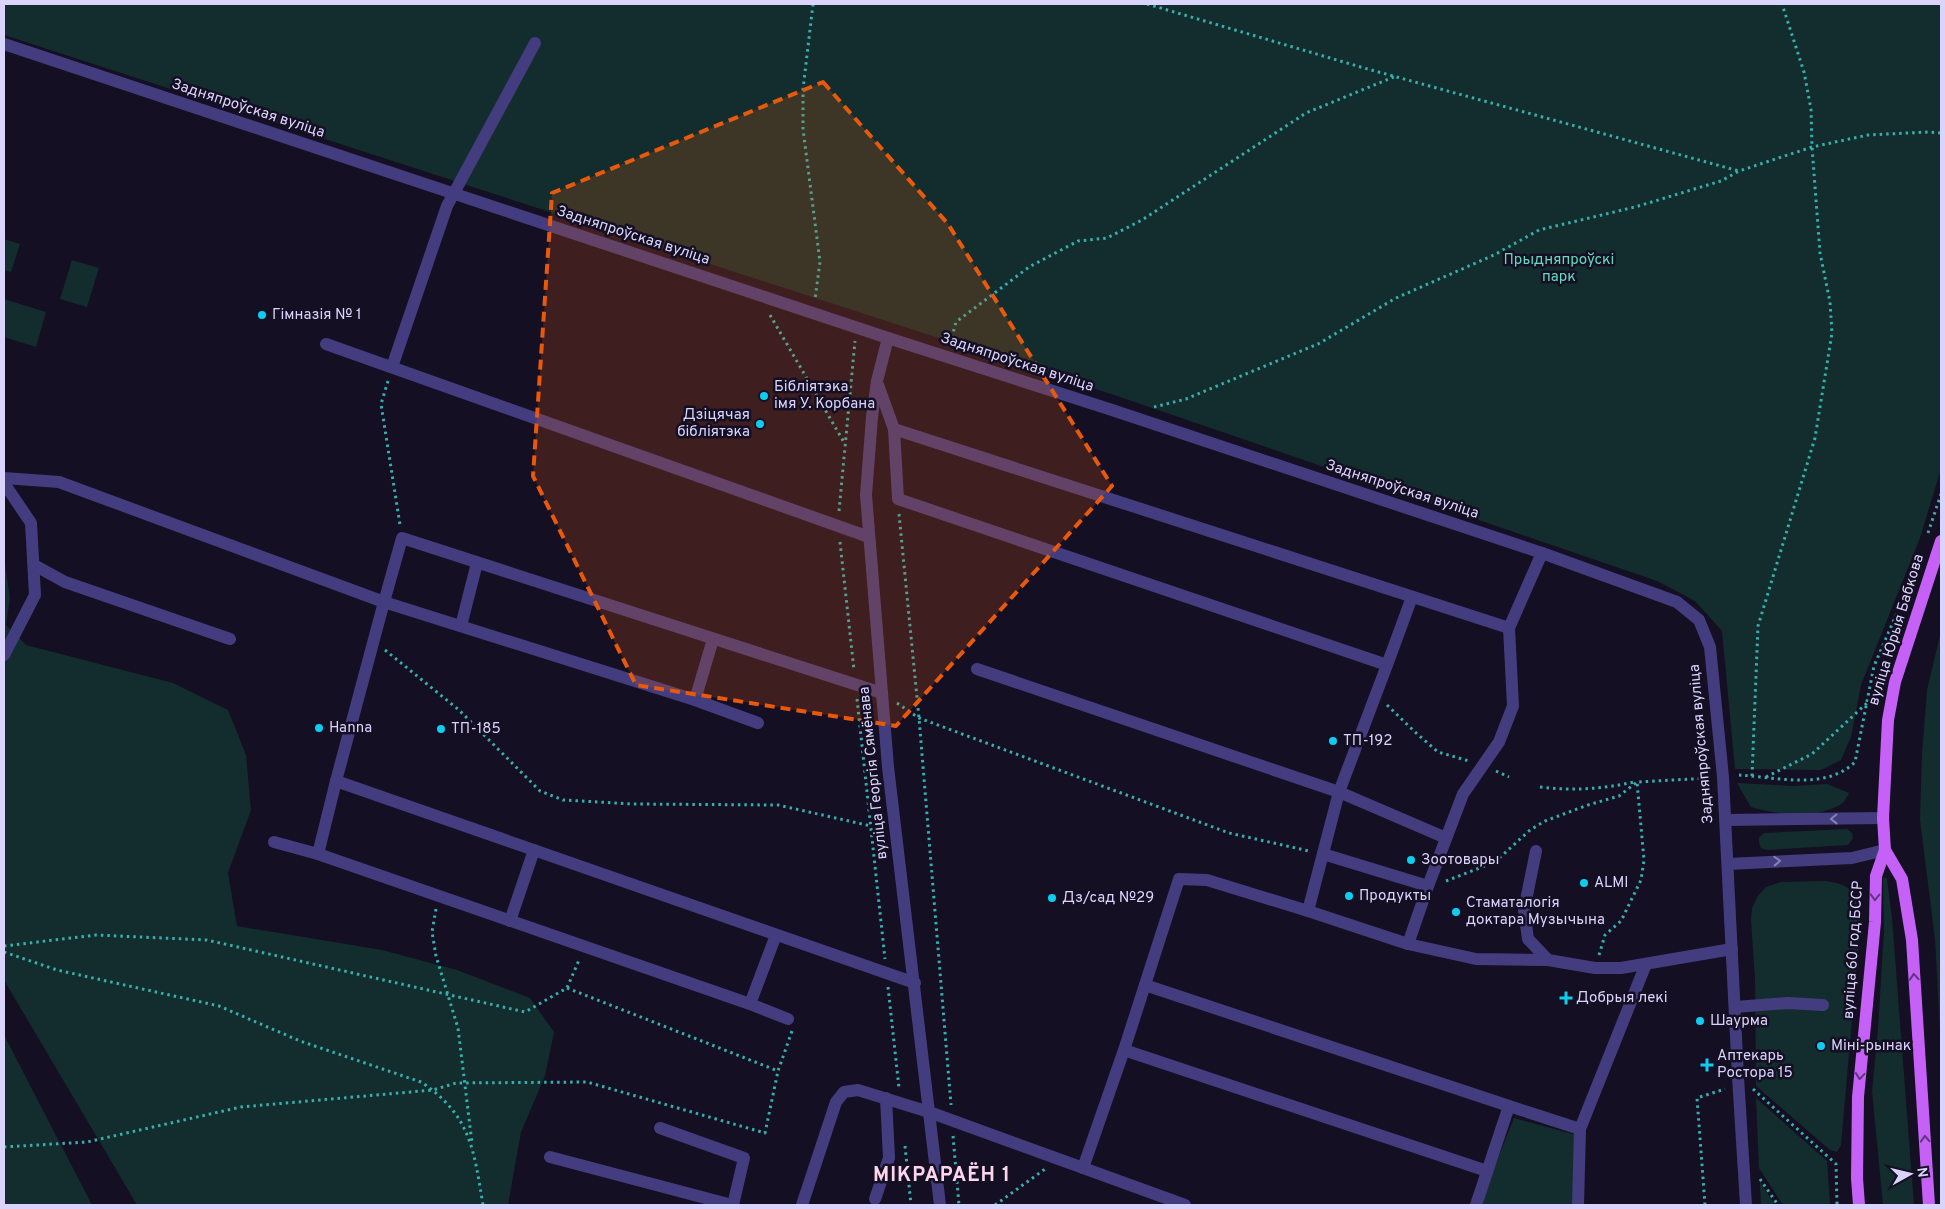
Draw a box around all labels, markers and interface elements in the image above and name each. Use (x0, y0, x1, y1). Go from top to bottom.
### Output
street label: Задняпроўская вуліца (169, 75, 327, 143)
street label: Задняпроўская вуліца (554, 202, 712, 270)
park label: Прыдняпроўскі парк (1504, 251, 1614, 287)
place label: Гімназія № 1 (272, 306, 362, 325)
marker: Гімназія № 1 (256, 309, 268, 321)
street label: Задняпроўская вуліца (938, 329, 1096, 397)
place label: Бібліятэка імя У. Корбана (774, 378, 875, 414)
marker: Бібліятэка імя У. Корбана (758, 390, 770, 402)
place label: Дзіцячая бібліятэка (677, 406, 750, 442)
marker: Дзіцячая бібліятэка (754, 418, 766, 430)
street label: Задняпроўская вуліца (1323, 456, 1481, 524)
street label: вуліца Юрыя Бабкова (1865, 552, 1929, 708)
street label: Задняпроўская вуліца (1686, 663, 1718, 825)
street label: вуліца Георгія Сямёнава (855, 686, 893, 860)
place label: Hanna (329, 719, 372, 738)
place label: ТП-185 (451, 720, 501, 739)
marker: Hanna (313, 722, 325, 734)
marker: ТП-185 (435, 723, 447, 735)
place label: ТП-192 (1343, 732, 1392, 751)
marker: ТП-192 (1327, 735, 1339, 747)
one-way arrow (1830, 814, 1838, 824)
place label: Зоотовары (1421, 851, 1499, 870)
marker: Зоотовары (1405, 854, 1417, 866)
one-way arrow (1773, 856, 1781, 867)
place label: ALMI (1594, 874, 1629, 893)
marker: ALMI (1578, 877, 1590, 889)
street label: вуліца 60 год БССР (1840, 880, 1868, 1020)
place label: Продукты (1359, 887, 1431, 906)
place label: Дз/сад №29 (1062, 889, 1154, 908)
marker: Продукты (1343, 890, 1355, 902)
marker: Дз/сад №29 (1046, 892, 1058, 904)
one-way arrow (1870, 893, 1881, 901)
place label: Стаматалогія доктара Музычына (1466, 894, 1605, 930)
marker: Стаматалогія доктара Музычына (1450, 906, 1462, 918)
one-way arrow (1909, 973, 1920, 981)
place label: Добрыя лекі (1576, 989, 1668, 1008)
marker: Добрыя лекі (1560, 992, 1572, 1004)
place label: Шаурма (1710, 1012, 1768, 1031)
marker: Шаурма (1694, 1015, 1706, 1027)
place label: Міні-рынак (1831, 1037, 1911, 1056)
marker: Міні-рынак (1815, 1040, 1827, 1052)
place label: Аптекарь Ростора 15 (1717, 1047, 1793, 1083)
marker: Аптекарь Ростора 15 (1701, 1059, 1713, 1071)
one-way arrow (1855, 1072, 1866, 1080)
one-way arrow (1919, 1135, 1930, 1143)
north arrow (1885, 1149, 1935, 1199)
district label: МІКРАРАЁН 1 (873, 1162, 1011, 1189)
text: N (1912, 1166, 1931, 1179)

